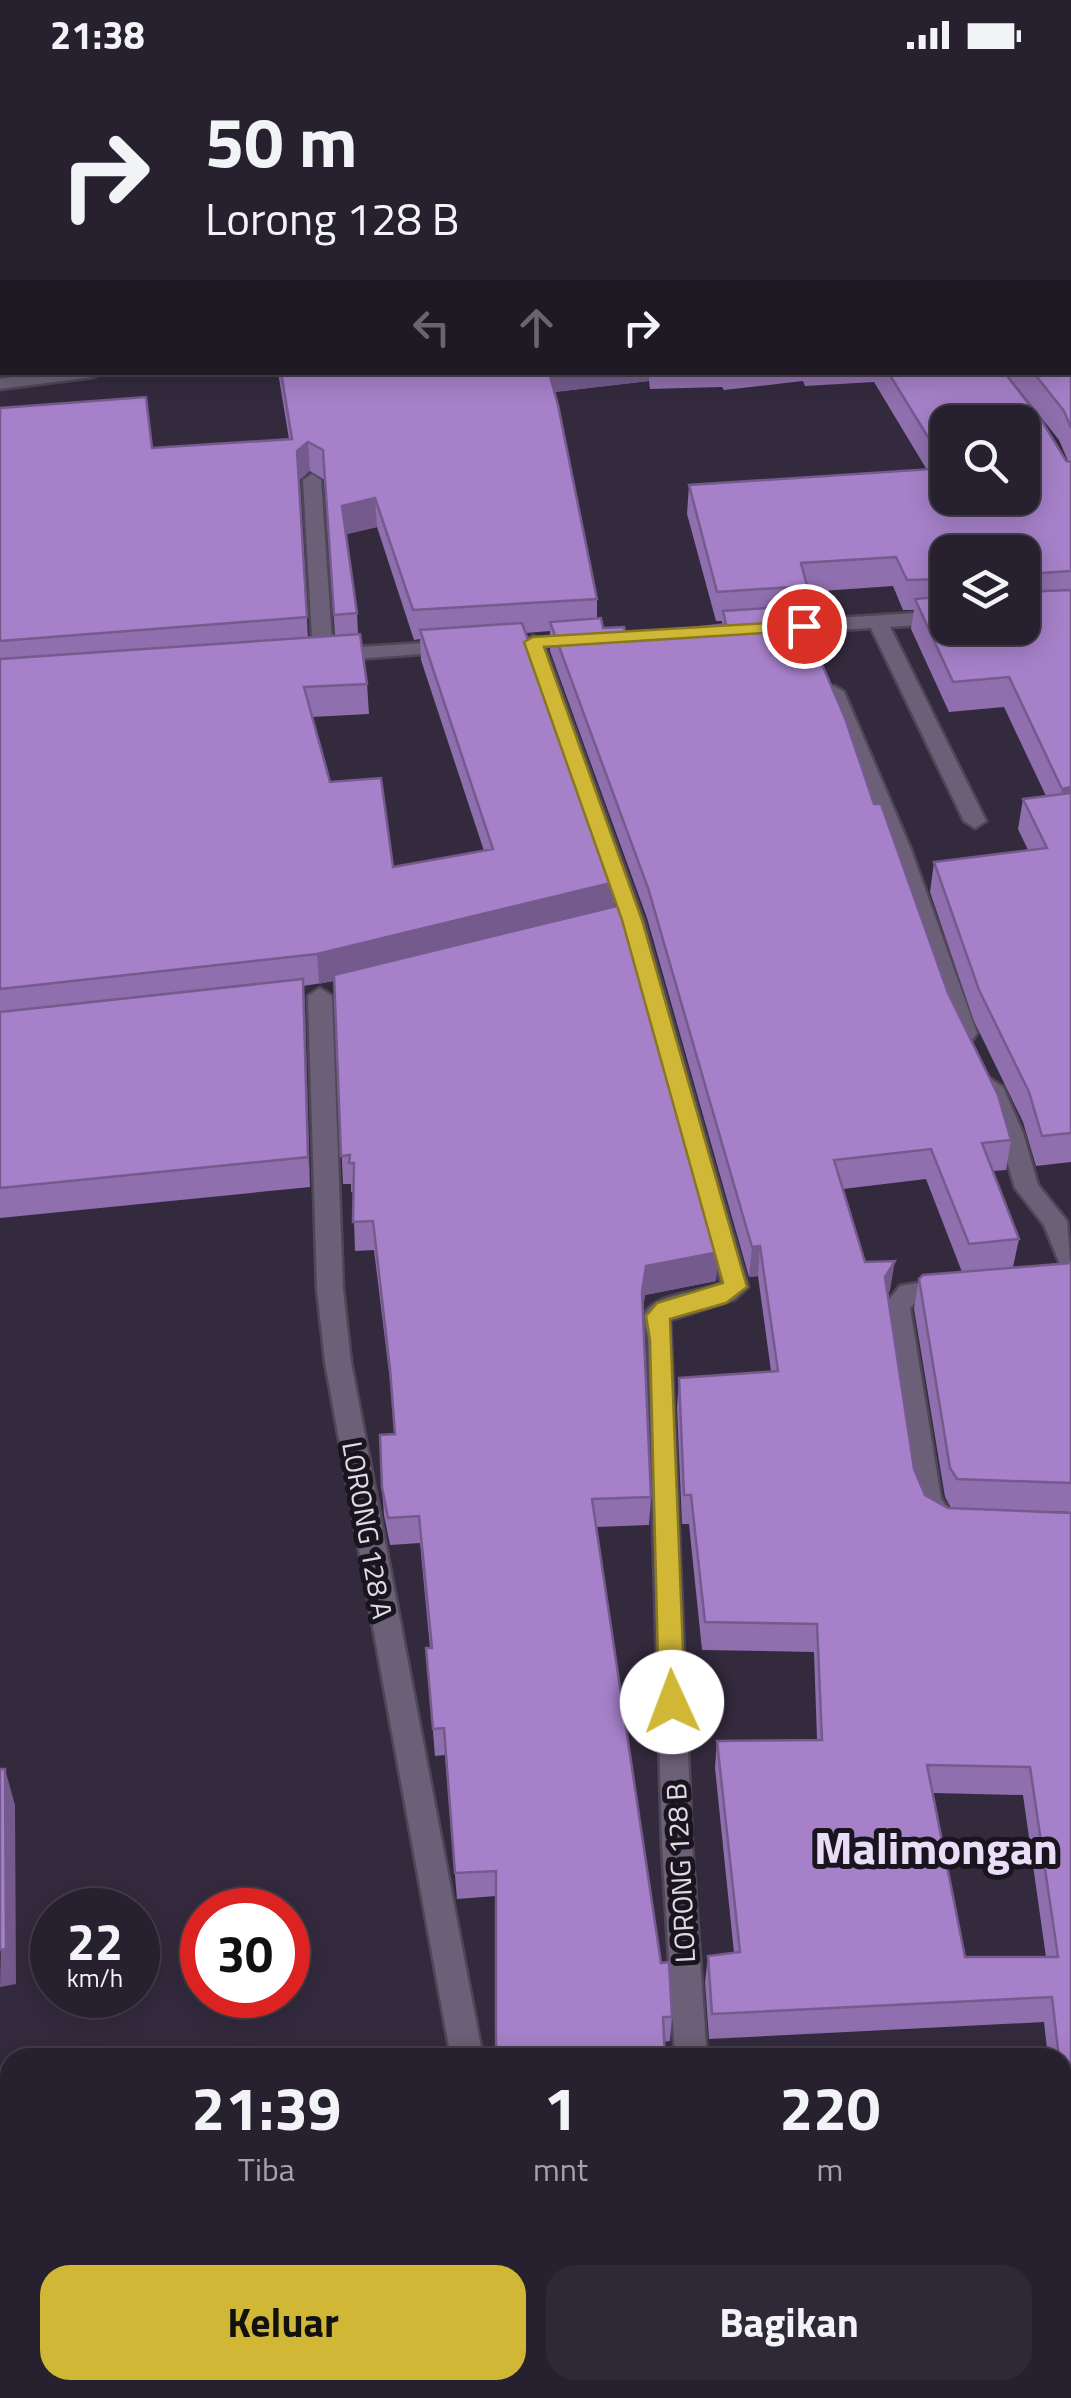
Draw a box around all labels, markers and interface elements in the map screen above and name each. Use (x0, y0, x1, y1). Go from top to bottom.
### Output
text: 21:38 (50, 6, 145, 64)
text: 50 m (205, 88, 358, 194)
icon: right (40, 110, 170, 240)
text: Lorong 128 B (205, 184, 459, 252)
icon: left (404, 300, 459, 355)
icon: ahead (509, 300, 564, 355)
icon: right (614, 300, 669, 355)
map controls (930, 405, 1040, 645)
button: search (930, 405, 1040, 515)
button: layers (930, 535, 1040, 645)
pin (762, 584, 847, 669)
icon: arrive (777, 599, 832, 654)
street label: LORONG 128 A (331, 1438, 405, 1622)
position arrow (620, 1650, 724, 1754)
street label: LORONG 128 B (654, 1782, 706, 1964)
district label: Malimongan (814, 1813, 1058, 1881)
speed limit sign: 30 (180, 1888, 310, 2018)
text: 22 (67, 1903, 123, 1979)
text: km/h (67, 1959, 123, 1997)
text: 21:39 (192, 2062, 341, 2153)
text: 1 (544, 2062, 577, 2153)
text: 220 (780, 2062, 880, 2153)
text: Tiba (238, 2145, 295, 2193)
text: mnt (533, 2145, 588, 2193)
text: m (817, 2145, 843, 2193)
button: Keluar (40, 2265, 526, 2380)
button: Bagikan (546, 2265, 1032, 2380)

